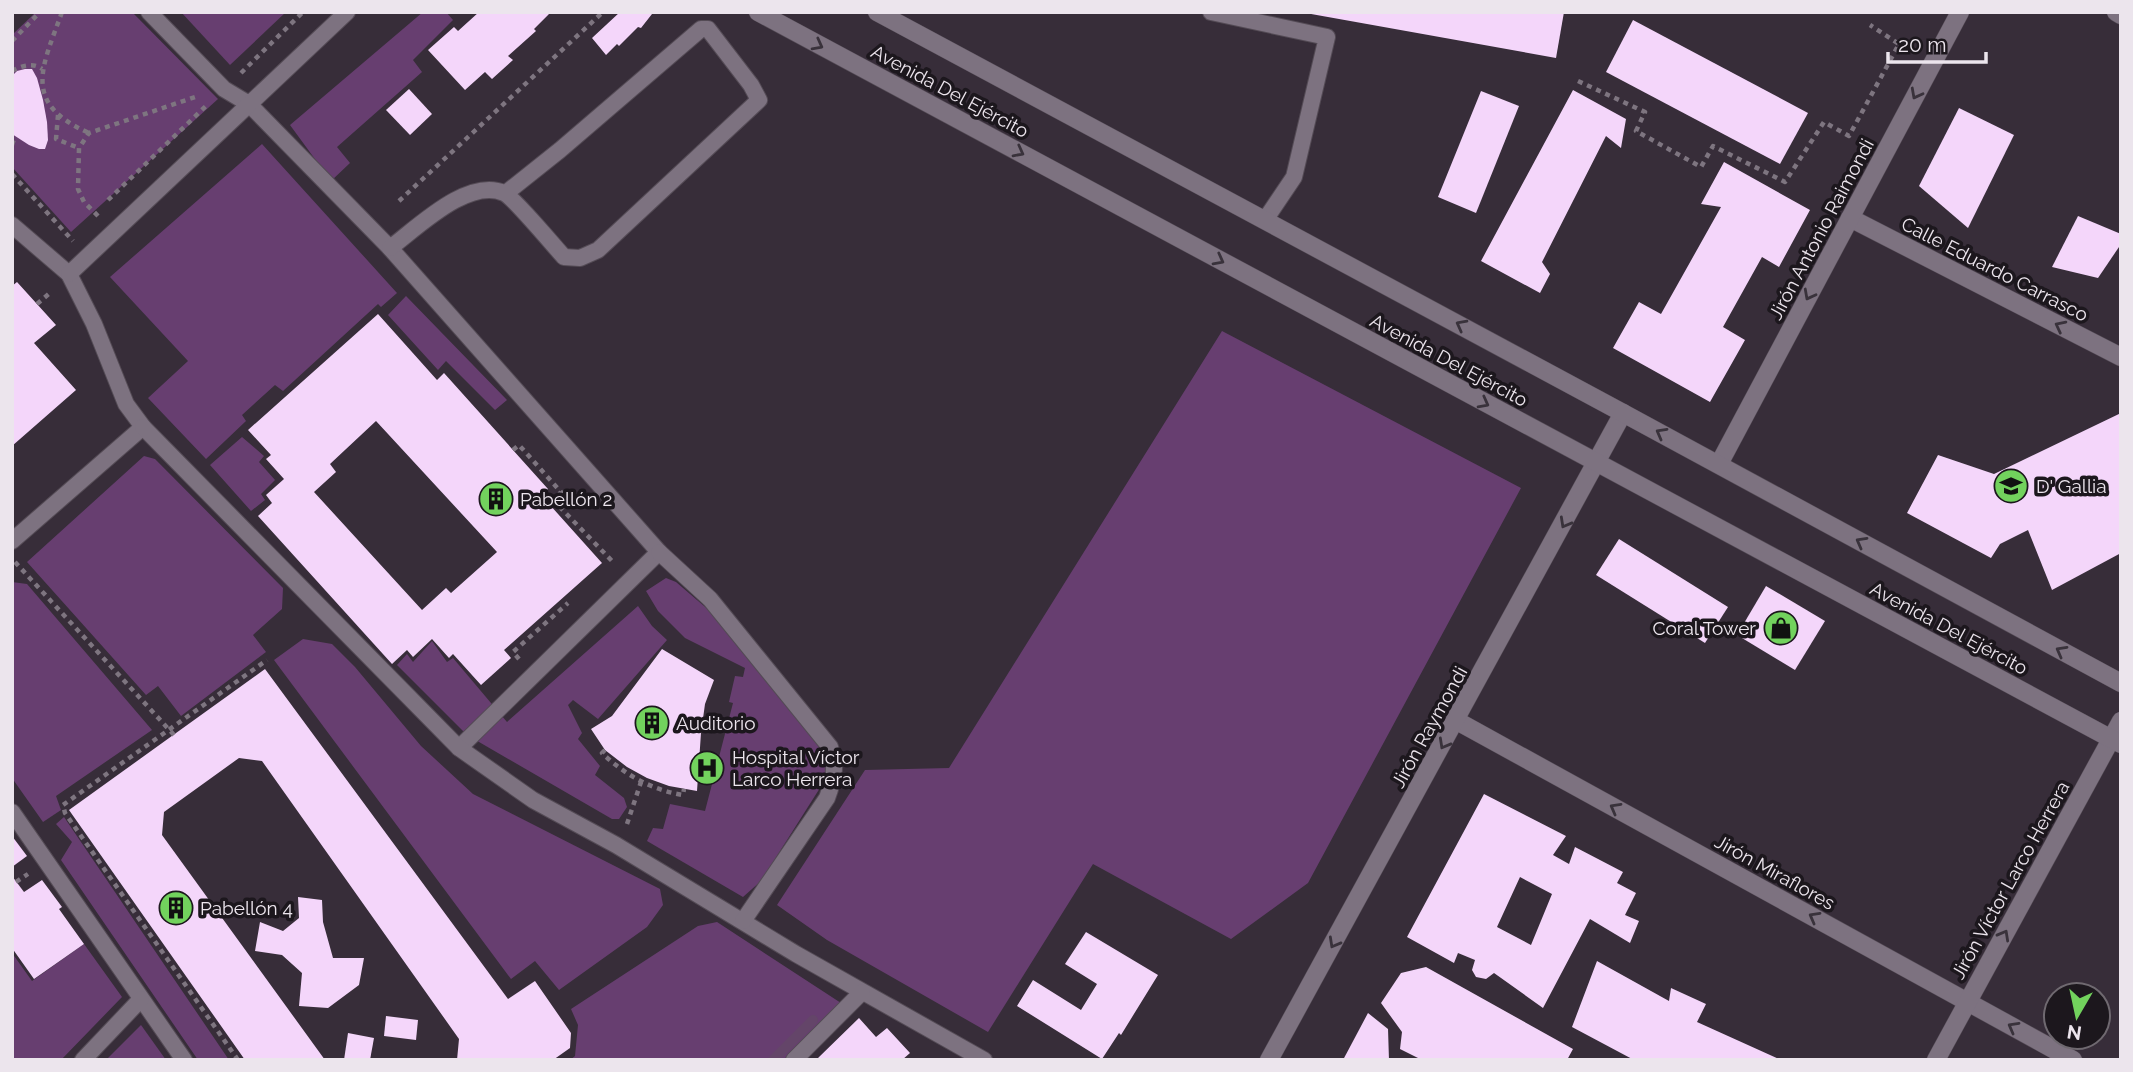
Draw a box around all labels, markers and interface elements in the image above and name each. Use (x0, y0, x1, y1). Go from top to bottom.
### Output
scale bar (1888, 21, 1986, 65)
text: 20 m (1898, 32, 1946, 57)
one-way arrow (811, 36, 824, 50)
street label: Avenida Del Ejército (868, 40, 1032, 142)
one-way arrow (1911, 87, 1924, 99)
street label: Jirón Antonio Raimondi (1764, 135, 1878, 323)
one-way arrow (1012, 144, 1024, 157)
street label: Calle Eduardo Carrasco (1898, 212, 2092, 326)
one-way arrow (1212, 252, 1224, 265)
one-way arrow (1804, 288, 1817, 300)
street label: Avenida Del Ejército (1367, 309, 1531, 411)
one-way arrow (1456, 320, 1468, 334)
one-way arrow (2055, 321, 2067, 334)
one-way arrow (1477, 394, 1489, 408)
one-way arrow (1656, 428, 1668, 441)
school or university icon: D' Gallia (1992, 467, 2030, 505)
place label: D' Gallia (2036, 475, 2107, 497)
building icon: Pabellón 2 (477, 480, 515, 518)
place label: Pabellón 2 (520, 488, 612, 510)
one-way arrow (1560, 516, 1573, 528)
one-way arrow (1856, 537, 1868, 550)
street label: Avenida Del Ejército (1867, 577, 2031, 679)
shop icon: Coral Tower (1762, 609, 1800, 647)
place label: Coral Tower (1652, 617, 1756, 639)
one-way arrow (2056, 645, 2068, 659)
street label: Jirón Raymondi (1387, 663, 1471, 791)
building icon: Auditorio (633, 704, 671, 742)
place label: Auditorio (676, 712, 756, 734)
one-way arrow (1439, 737, 1452, 749)
place label: Hospital Víctor Larco Herrera (732, 746, 860, 790)
hospital icon: Hospital Víctor Larco Herrera (688, 749, 726, 787)
street label: Jirón Víctor Larco Herrera (1946, 777, 2074, 983)
one-way arrow (1610, 802, 1622, 816)
street label: Jirón Miraflores (1711, 830, 1839, 914)
building icon: Pabellón 4 (157, 889, 195, 927)
place label: Pabellón 4 (200, 897, 293, 919)
one-way arrow (1809, 912, 1821, 925)
one-way arrow (1996, 930, 2009, 942)
one-way arrow (1329, 936, 1342, 949)
north arrow (2042, 981, 2112, 1051)
text: N (2065, 1021, 2083, 1045)
one-way arrow (2008, 1022, 2021, 1035)

